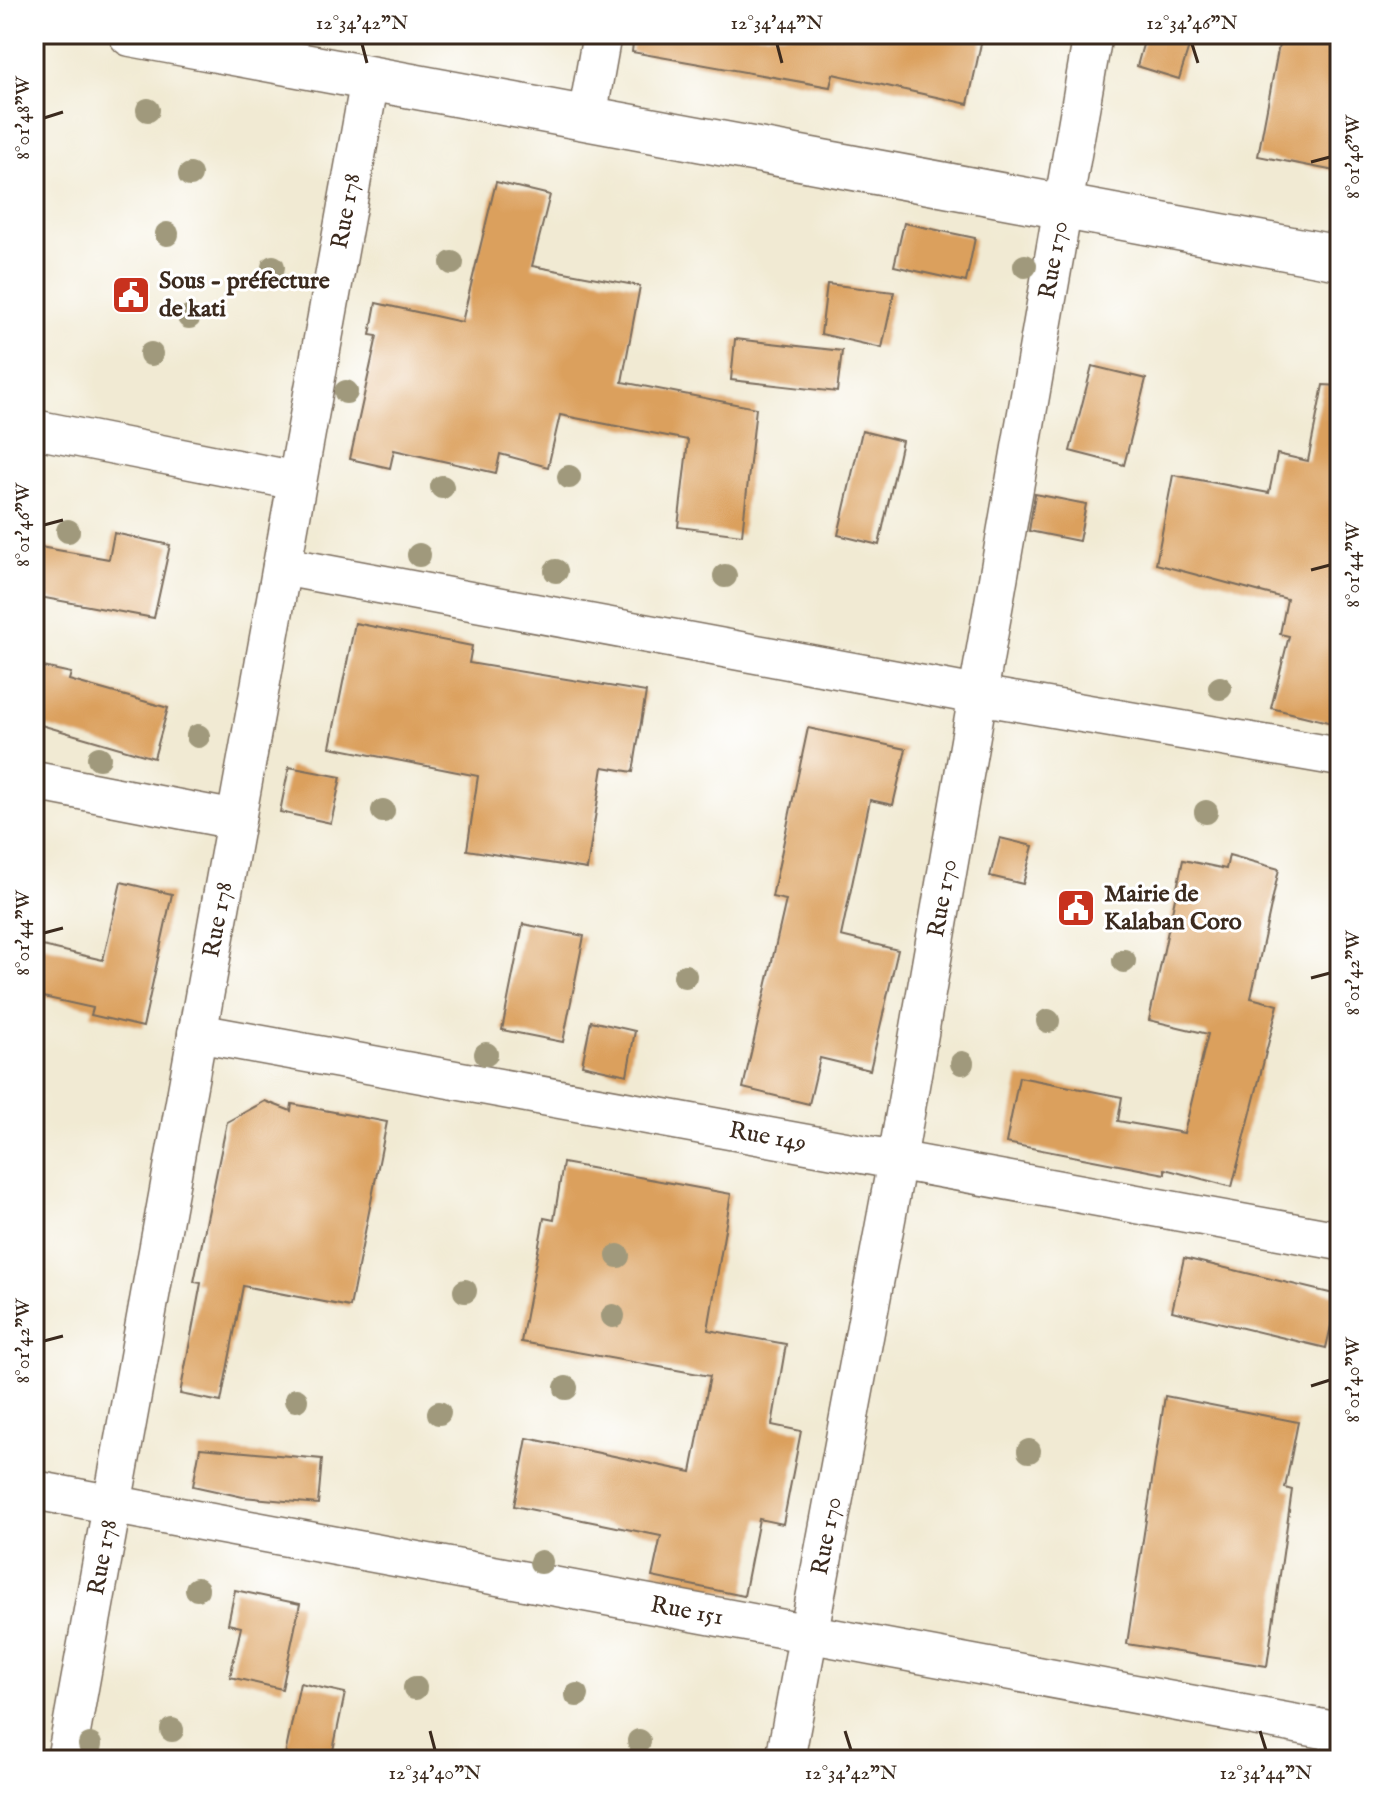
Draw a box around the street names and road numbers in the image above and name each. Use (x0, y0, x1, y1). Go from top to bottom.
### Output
street label: Rue 178 (324, 171, 368, 252)
street label: Rue 170 (1032, 218, 1076, 301)
street label: Rue 170 (921, 857, 965, 940)
street label: Rue 178 (196, 879, 240, 960)
street label: Rue 149 (726, 1115, 809, 1159)
street label: Rue 170 (804, 1494, 849, 1577)
street label: Rue 178 (81, 1517, 125, 1598)
street label: Rue 151 (648, 1589, 726, 1633)

